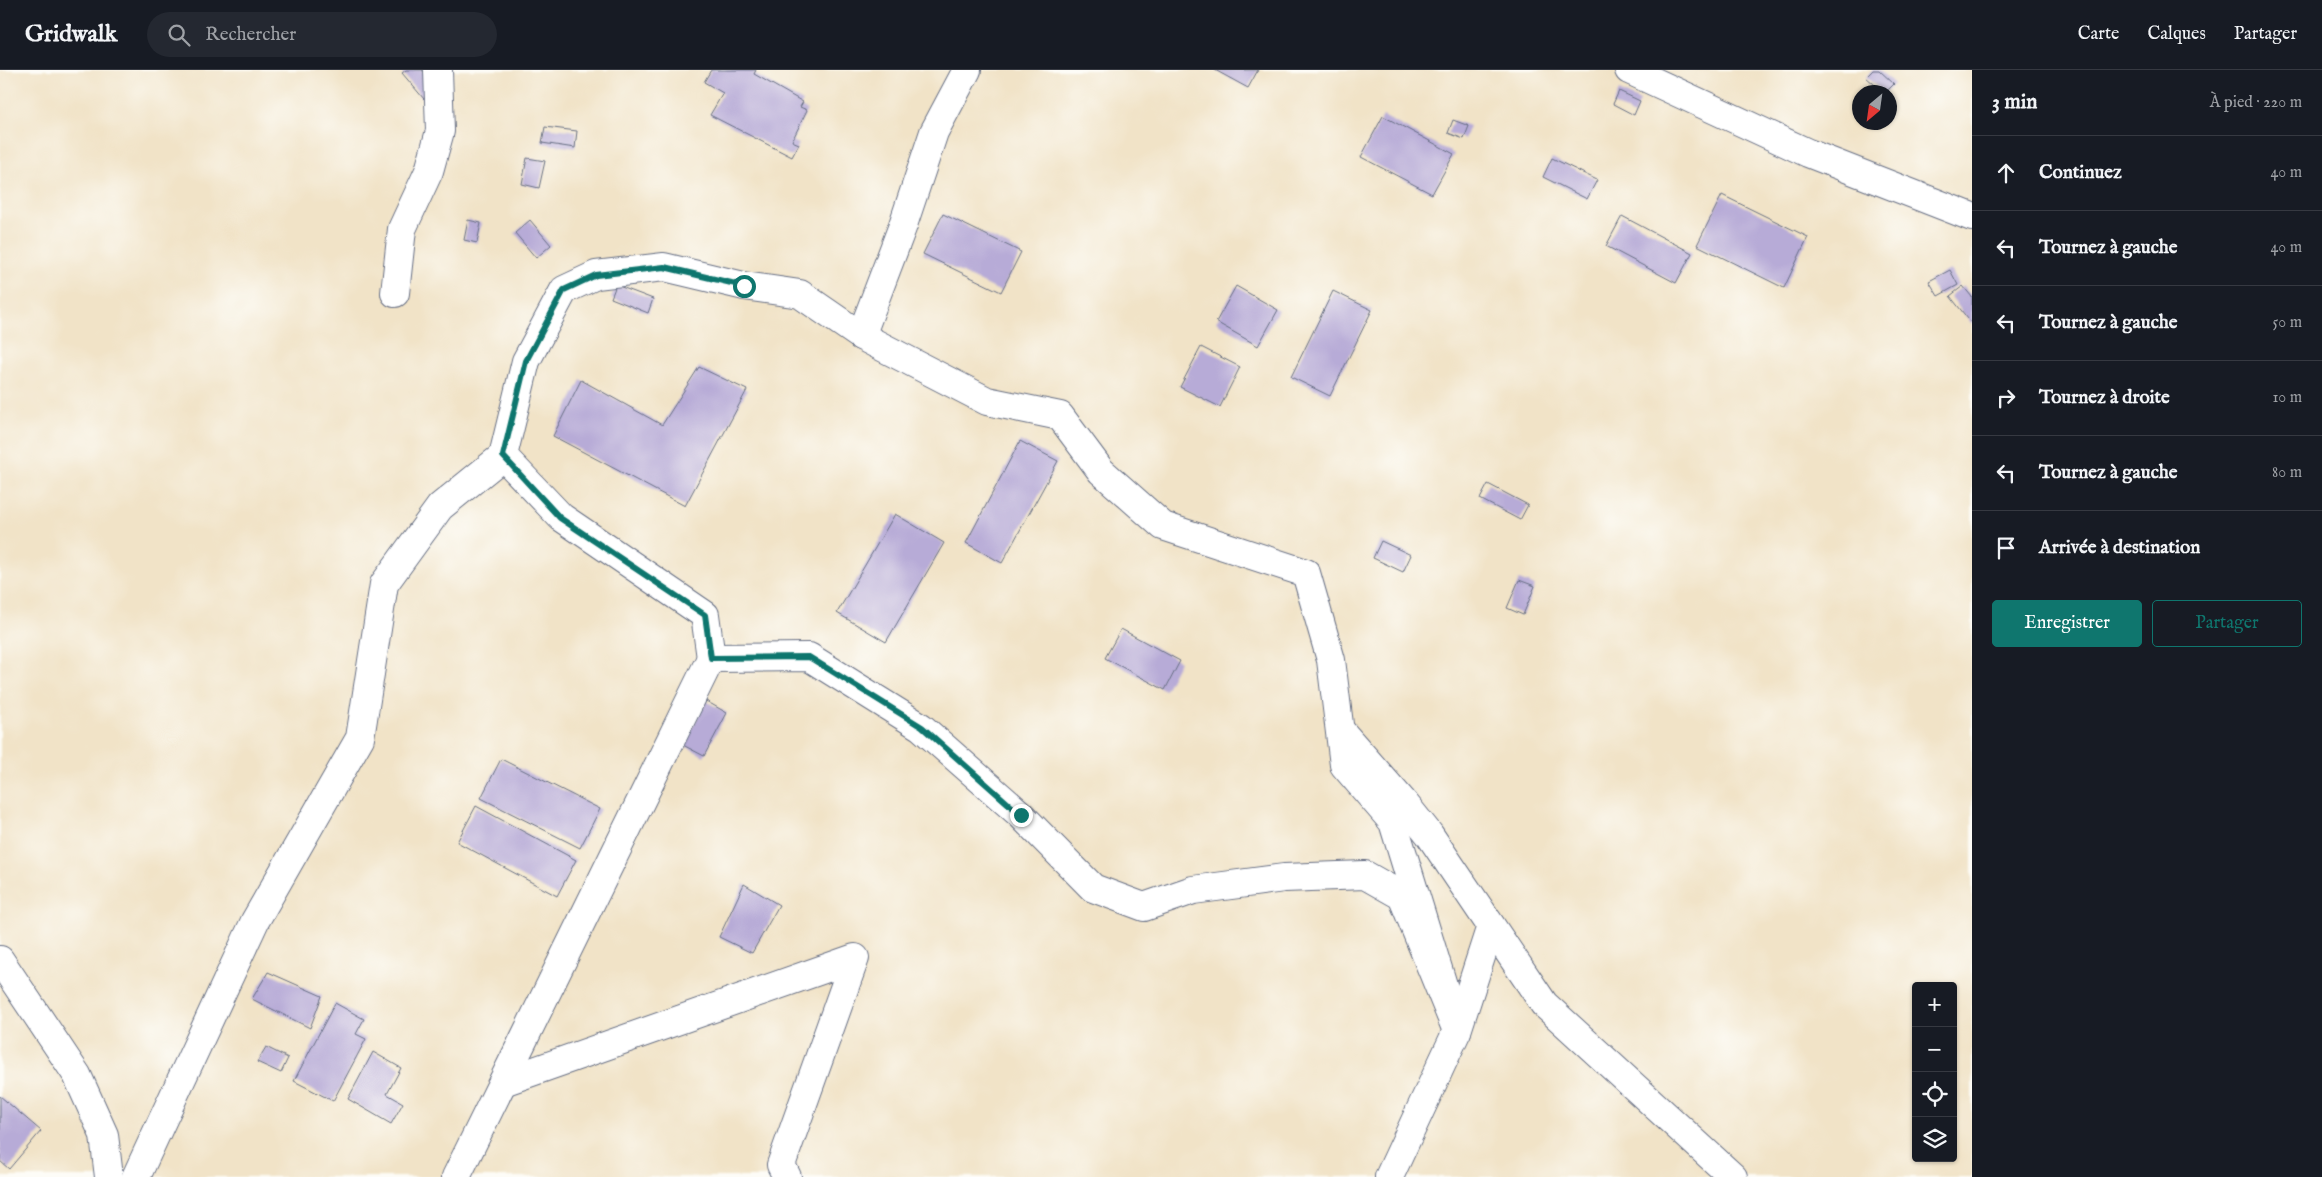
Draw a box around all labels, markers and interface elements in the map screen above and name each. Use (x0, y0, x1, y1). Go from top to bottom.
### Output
search box (147, 12, 497, 57)
text: Gridwalk (25, 19, 117, 50)
icon: search (165, 21, 193, 49)
text: Rechercher (205, 23, 296, 47)
text: Carte (2078, 23, 2119, 46)
text: Calques (2147, 23, 2206, 46)
text: Partager (2234, 23, 2297, 46)
north arrow (1852, 85, 1897, 130)
text: 3 min (1992, 89, 2037, 116)
text: À pied · 220 m (2210, 93, 2302, 113)
icon: ahead (1992, 159, 2020, 187)
text: Continuez (2039, 161, 2122, 185)
text: 40 m (2270, 163, 2302, 183)
icon: left (1992, 234, 2020, 262)
text: Tournez à gauche (2039, 236, 2178, 260)
text: 40 m (2270, 238, 2302, 258)
route start (733, 275, 756, 298)
icon: left (1992, 309, 2020, 337)
text: Tournez à gauche (2039, 311, 2178, 335)
text: 50 m (2273, 313, 2302, 333)
icon: right (1992, 384, 2020, 412)
text: Tournez à droite (2039, 386, 2170, 410)
text: 10 m (2272, 388, 2302, 408)
icon: left (1992, 459, 2020, 487)
text: Tournez à gauche (2039, 461, 2178, 485)
text: 80 m (2272, 463, 2302, 483)
icon: arrive (1992, 534, 2020, 562)
text: Arrivée à destination (2039, 536, 2200, 560)
button: Enregistrer (1992, 600, 2142, 647)
button: Partager (2152, 600, 2302, 647)
route end (1010, 804, 1033, 827)
map controls (1912, 982, 1957, 1162)
button: + (1912, 982, 1957, 1027)
button: − (1912, 1027, 1957, 1072)
button: locate (1912, 1072, 1957, 1117)
button: layers (1912, 1117, 1957, 1162)

